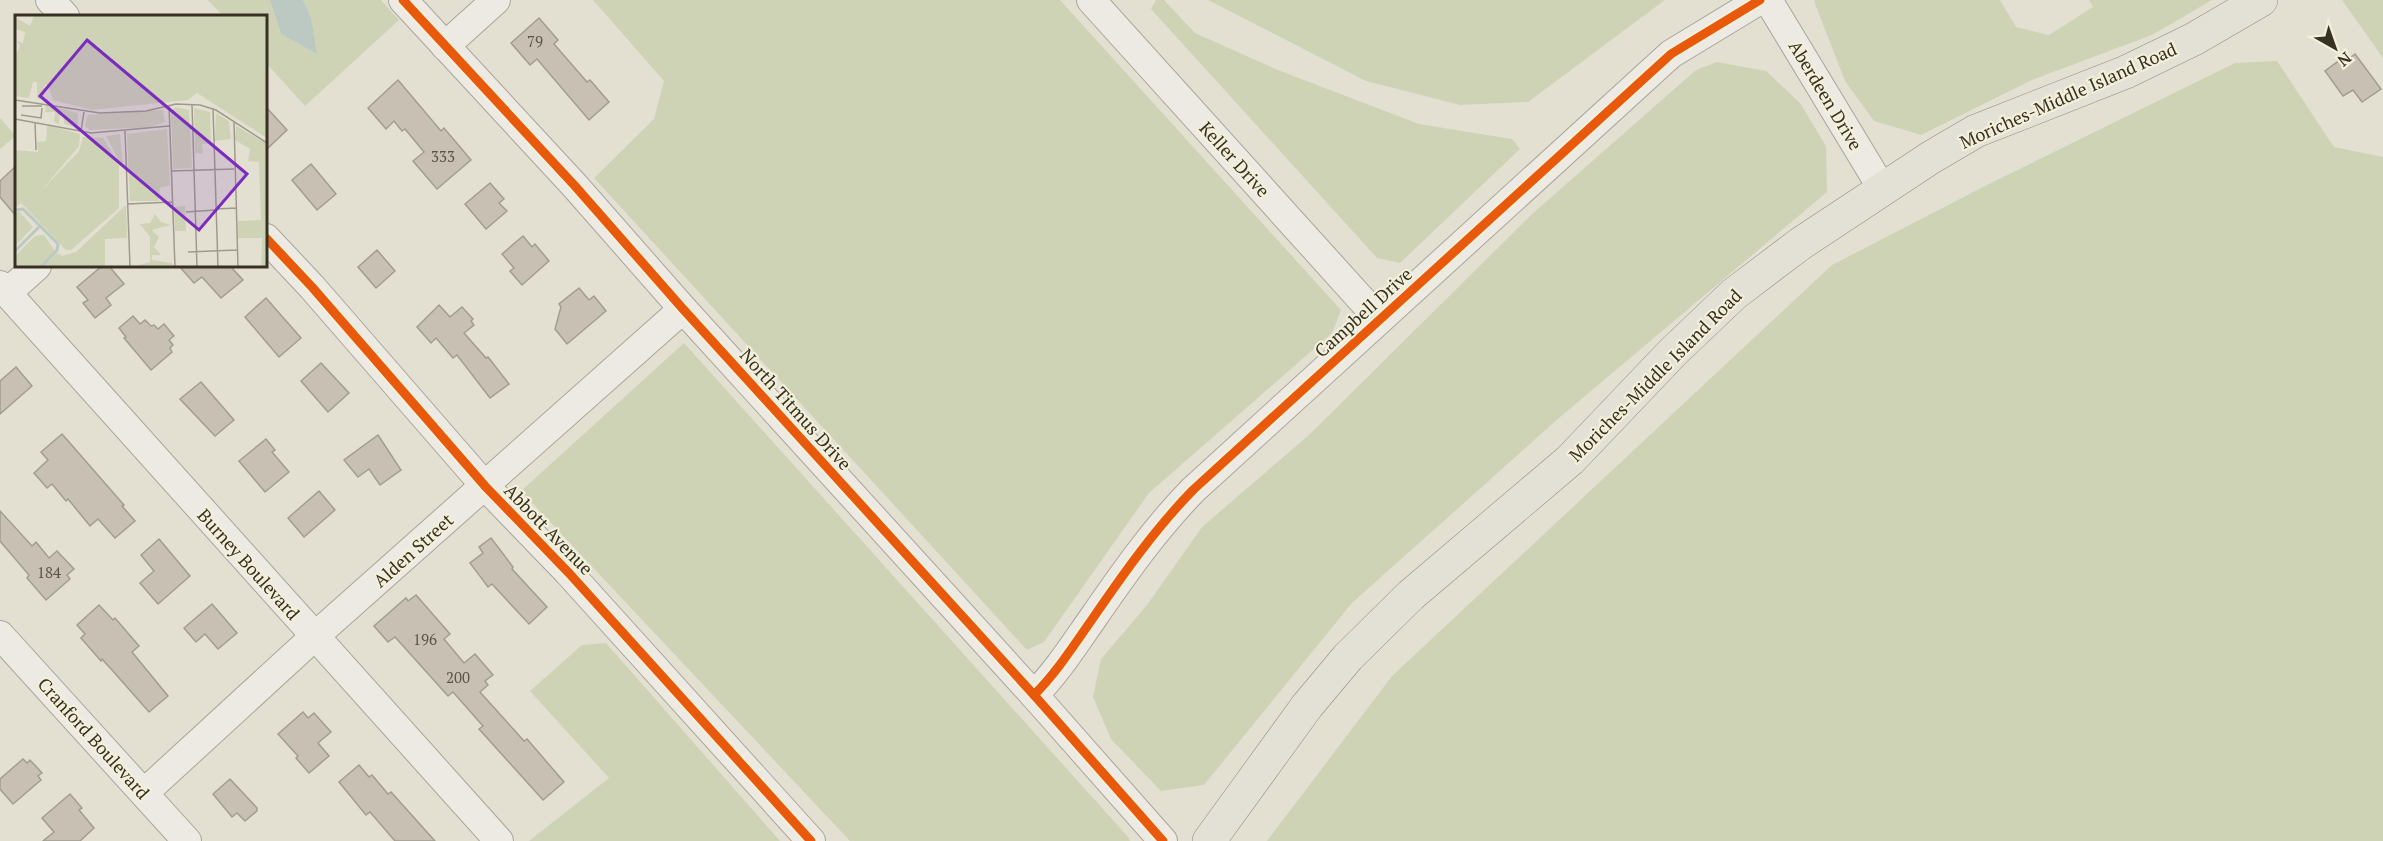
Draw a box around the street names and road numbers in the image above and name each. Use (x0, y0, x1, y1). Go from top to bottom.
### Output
street label: Aberdeen Drive (1784, 36, 1868, 154)
street label: Moriches-Middle Island Road (1956, 36, 2180, 154)
street label: Keller Drive (1195, 116, 1275, 202)
street label: Campbell Drive (1309, 262, 1417, 362)
street label: Moriches-Middle Island Road (1563, 283, 1747, 467)
street label: North Titmus Drive (735, 343, 857, 475)
street label: Abbott Avenue (499, 478, 599, 580)
street label: Burney Boulevard (193, 503, 305, 625)
street label: Alden Street (368, 507, 458, 592)
street label: Cranford Boulevard (33, 672, 155, 804)

